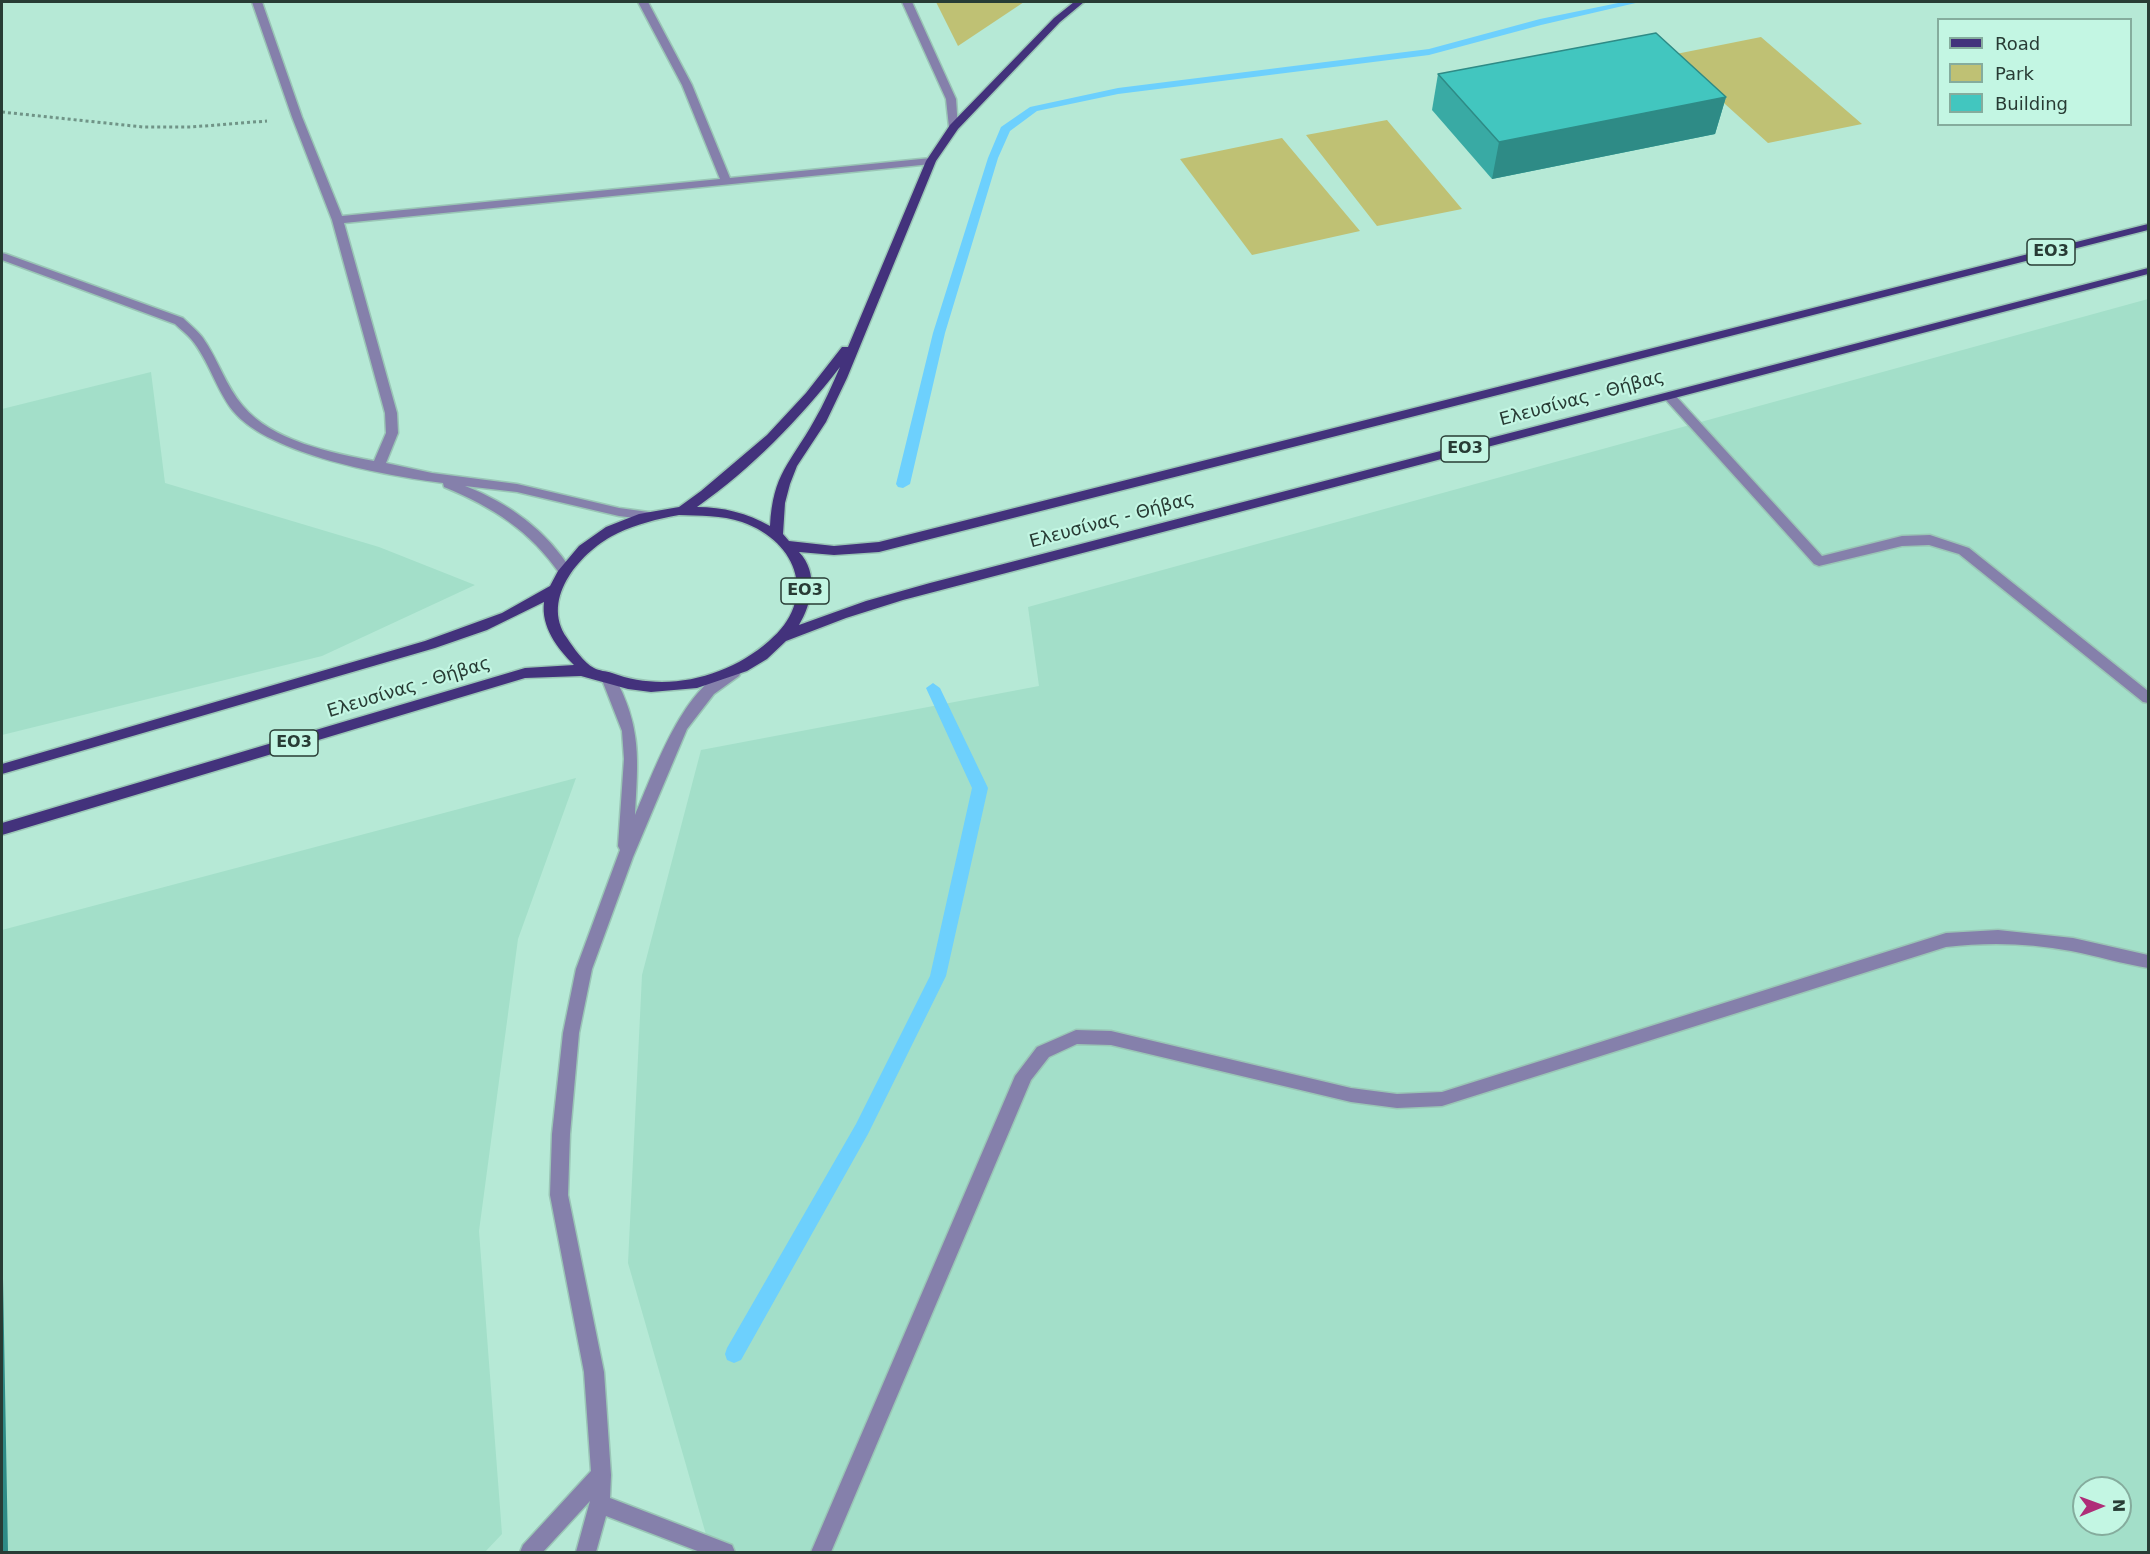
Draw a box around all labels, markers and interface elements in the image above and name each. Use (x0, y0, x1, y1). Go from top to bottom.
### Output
legend (1937, 18, 2132, 126)
text: Road (1995, 33, 2040, 54)
text: Park (1995, 63, 2034, 84)
text: Building (1995, 93, 2068, 114)
road number: ΕΟ3 (2027, 239, 2075, 265)
street label: Ελευσίνας - Θήβας (1497, 367, 1667, 431)
road number: ΕΟ3 (1441, 436, 1489, 462)
street label: Ελευσίνας - Θήβας (1027, 489, 1197, 553)
road number: ΕΟ3 (781, 578, 829, 604)
street label: Ελευσίνας - Θήβας (325, 653, 493, 723)
road number: ΕΟ3 (270, 730, 318, 756)
north arrow (2072, 1476, 2132, 1536)
text: N (2109, 1499, 2128, 1513)

